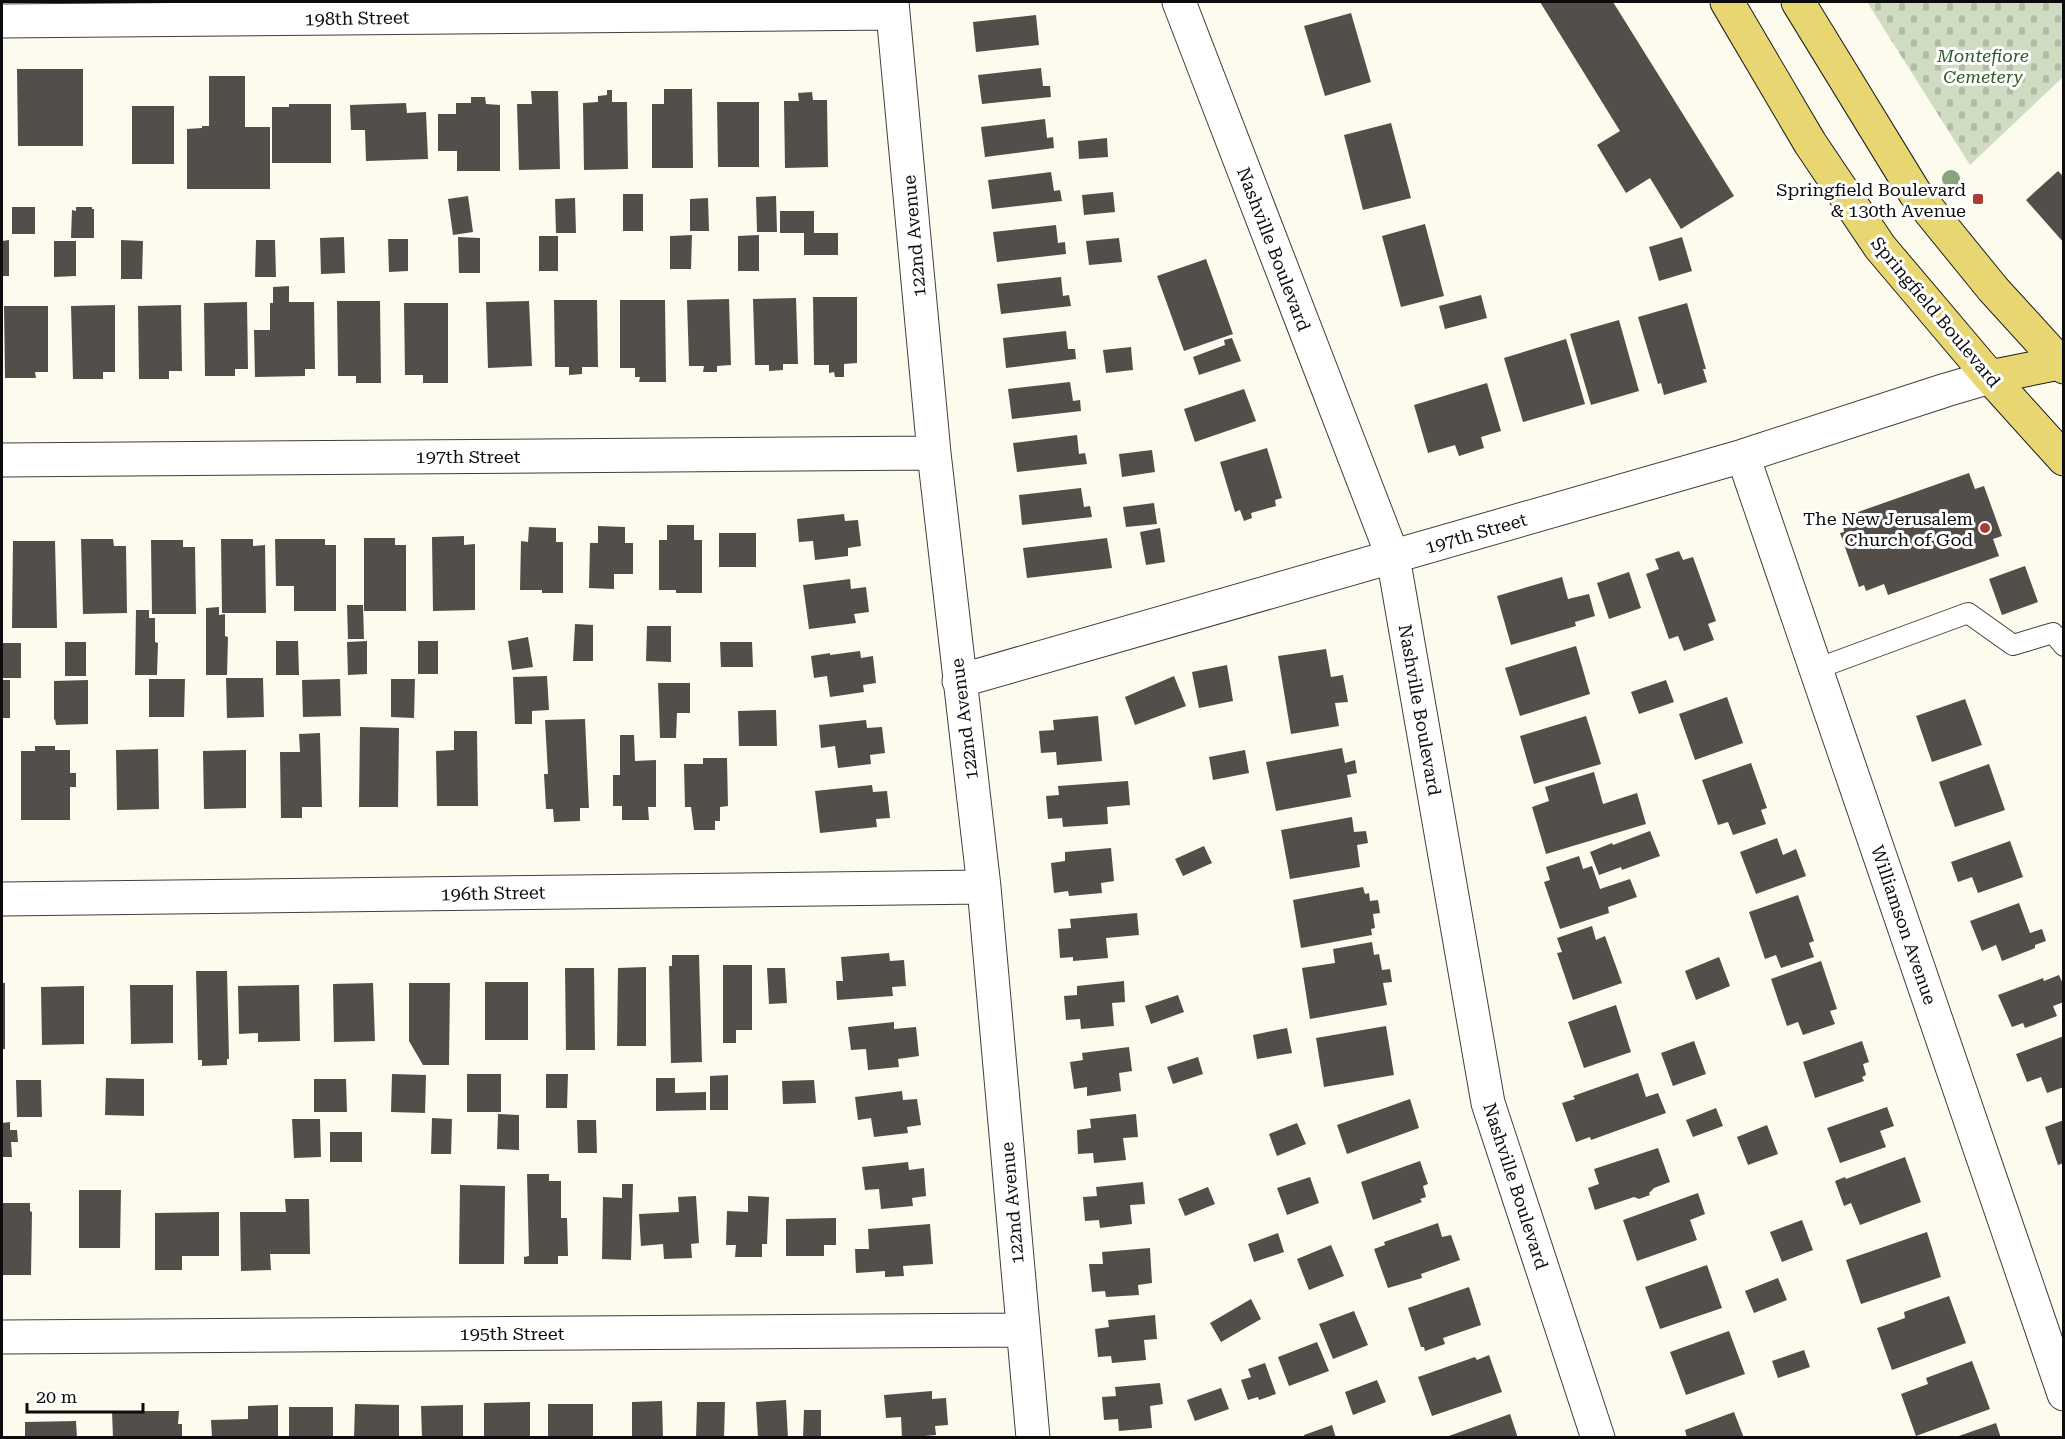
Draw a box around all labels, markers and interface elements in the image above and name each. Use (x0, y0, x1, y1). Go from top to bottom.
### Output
street label: 198th Street (304, 7, 410, 29)
park label: Montefiore Cemetery (1936, 45, 2029, 87)
street label: Nashville Boulevard (1233, 164, 1315, 334)
street label: 122nd Avenue (898, 174, 930, 298)
place label: Springfield Boulevard & 130th Avenue (1776, 179, 1966, 221)
marker: Springfield Boulevard & 130th Avenue (1971, 192, 1985, 206)
street label: Springfield Boulevard (1867, 233, 2005, 392)
street label: 197th Street (416, 446, 521, 467)
street label: 197th Street (1423, 508, 1530, 558)
place label: The New Jerusalem Church of God (1803, 508, 1973, 550)
marker: The New Jerusalem Church of God (1978, 521, 1992, 535)
street label: Nashville Boulevard (1395, 623, 1446, 798)
street label: 122nd Avenue (946, 657, 982, 781)
street label: Williamson Avenue (1867, 843, 1941, 1008)
street label: 196th Street (440, 882, 546, 904)
street label: Nashville Boulevard (1479, 1100, 1553, 1272)
street label: 122nd Avenue (996, 1141, 1028, 1265)
street label: 195th Street (460, 1323, 565, 1344)
scale bar (27, 1376, 142, 1414)
text: 20 m (36, 1386, 77, 1407)

